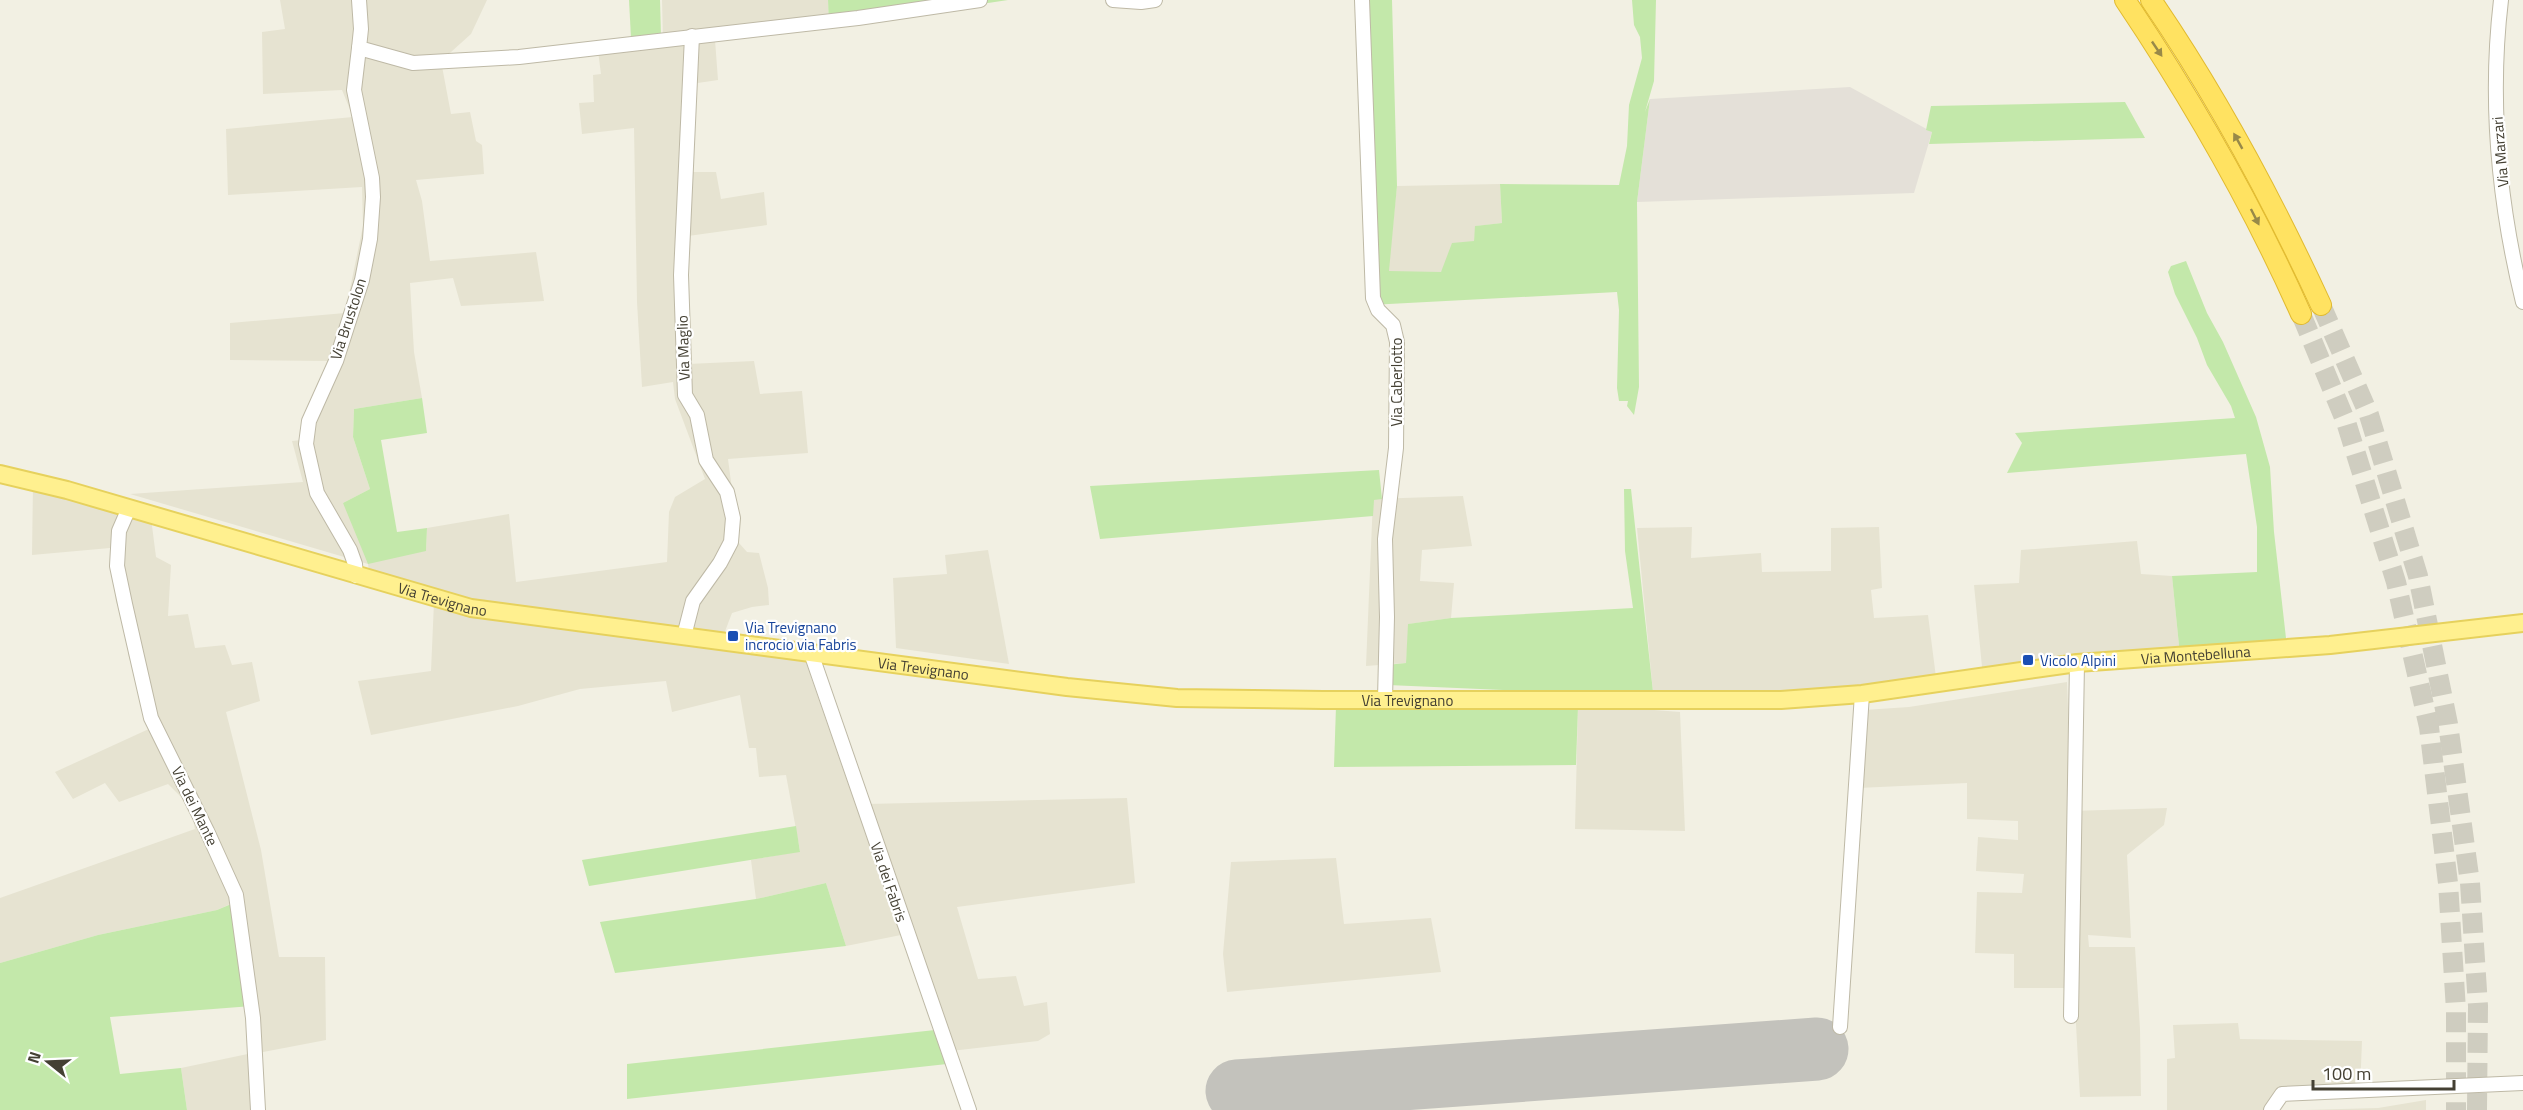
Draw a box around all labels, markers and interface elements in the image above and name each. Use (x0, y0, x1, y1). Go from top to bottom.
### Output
one-way arrow (2152, 40, 2163, 57)
street label: Via Marzari (2485, 116, 2515, 188)
one-way arrow (2233, 132, 2243, 149)
one-way arrow (2250, 209, 2260, 226)
street label: Via Brustolon (324, 275, 372, 363)
street label: Via Maglio (670, 315, 696, 381)
street label: Via Caberlotto (1385, 337, 1408, 426)
street label: Via Trevignano (395, 576, 489, 622)
place label: Via Trevignano incrocio via Fabris (745, 616, 856, 656)
marker: Via Trevignano incrocio via Fabris (726, 629, 740, 643)
street label: Via Montebelluna (2140, 639, 2252, 670)
place label: Vicolo Alpini (2040, 649, 2116, 672)
street label: Via Trevignano (876, 651, 970, 685)
marker: Vicolo Alpini (2021, 653, 2035, 667)
street label: Via Trevignano (1362, 689, 1453, 712)
street label: Via dei Mante (166, 762, 224, 850)
street label: Via dei Fabris (865, 839, 913, 925)
north arrow (18, 1032, 78, 1092)
text: N (21, 1048, 47, 1066)
scale bar (2313, 1053, 2454, 1091)
text: 100 m (2322, 1060, 2371, 1087)

